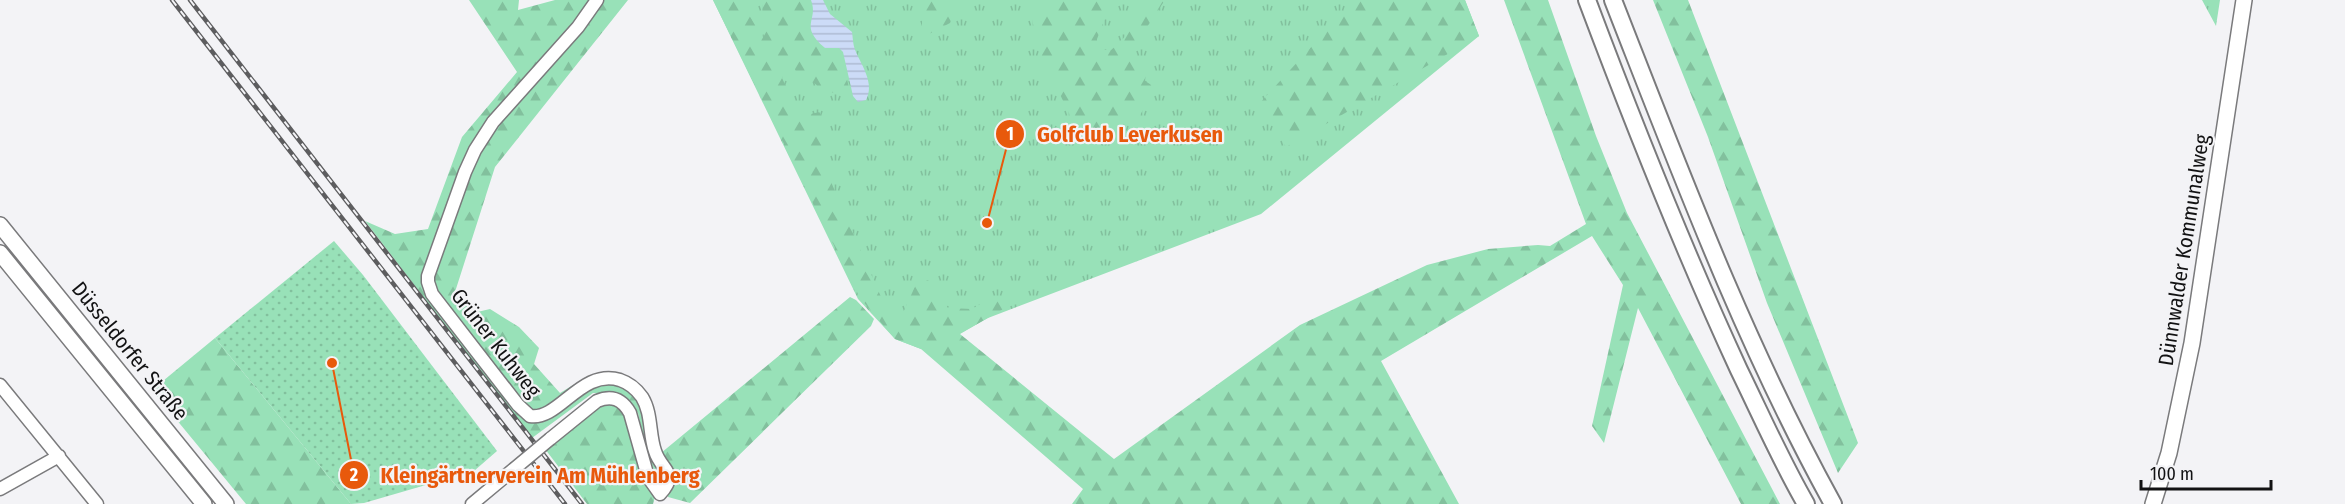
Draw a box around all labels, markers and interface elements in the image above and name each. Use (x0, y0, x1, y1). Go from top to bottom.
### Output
callout: Golfclub Leverkusen (995, 114, 1235, 154)
text: Golfclub Leverkusen (1037, 121, 1223, 148)
text: 1 (1006, 123, 1014, 145)
street label: Dünnwalder Kommunalweg (2153, 132, 2215, 368)
street label: Düsseldorfer Straße (66, 276, 194, 426)
street label: Grüner Kuhweg (445, 283, 547, 403)
scale bar (2141, 453, 2272, 491)
callout: Kleingärtnerverein Am Mühlenberg (339, 455, 712, 495)
text: Kleingärtnerverein Am Mühlenberg (380, 462, 700, 489)
text: 100 m (2150, 463, 2194, 485)
text: 2 (349, 464, 358, 486)

